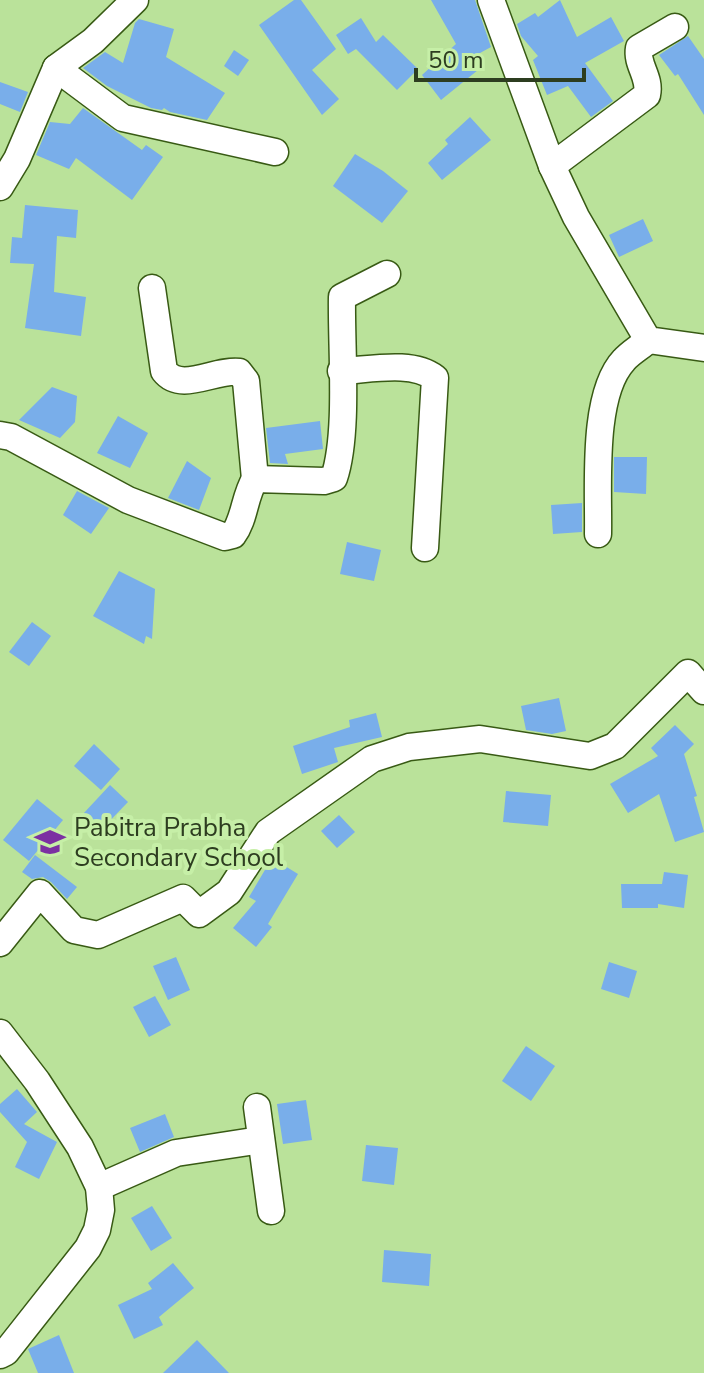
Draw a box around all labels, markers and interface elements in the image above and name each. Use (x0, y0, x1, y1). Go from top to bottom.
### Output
scale bar (416, 32, 584, 82)
text: 50 m (428, 44, 484, 76)
place label: Pabitra Prabha Secondary School (74, 810, 284, 875)
school or university icon: Pabitra Prabha Secondary School (33, 825, 67, 859)

